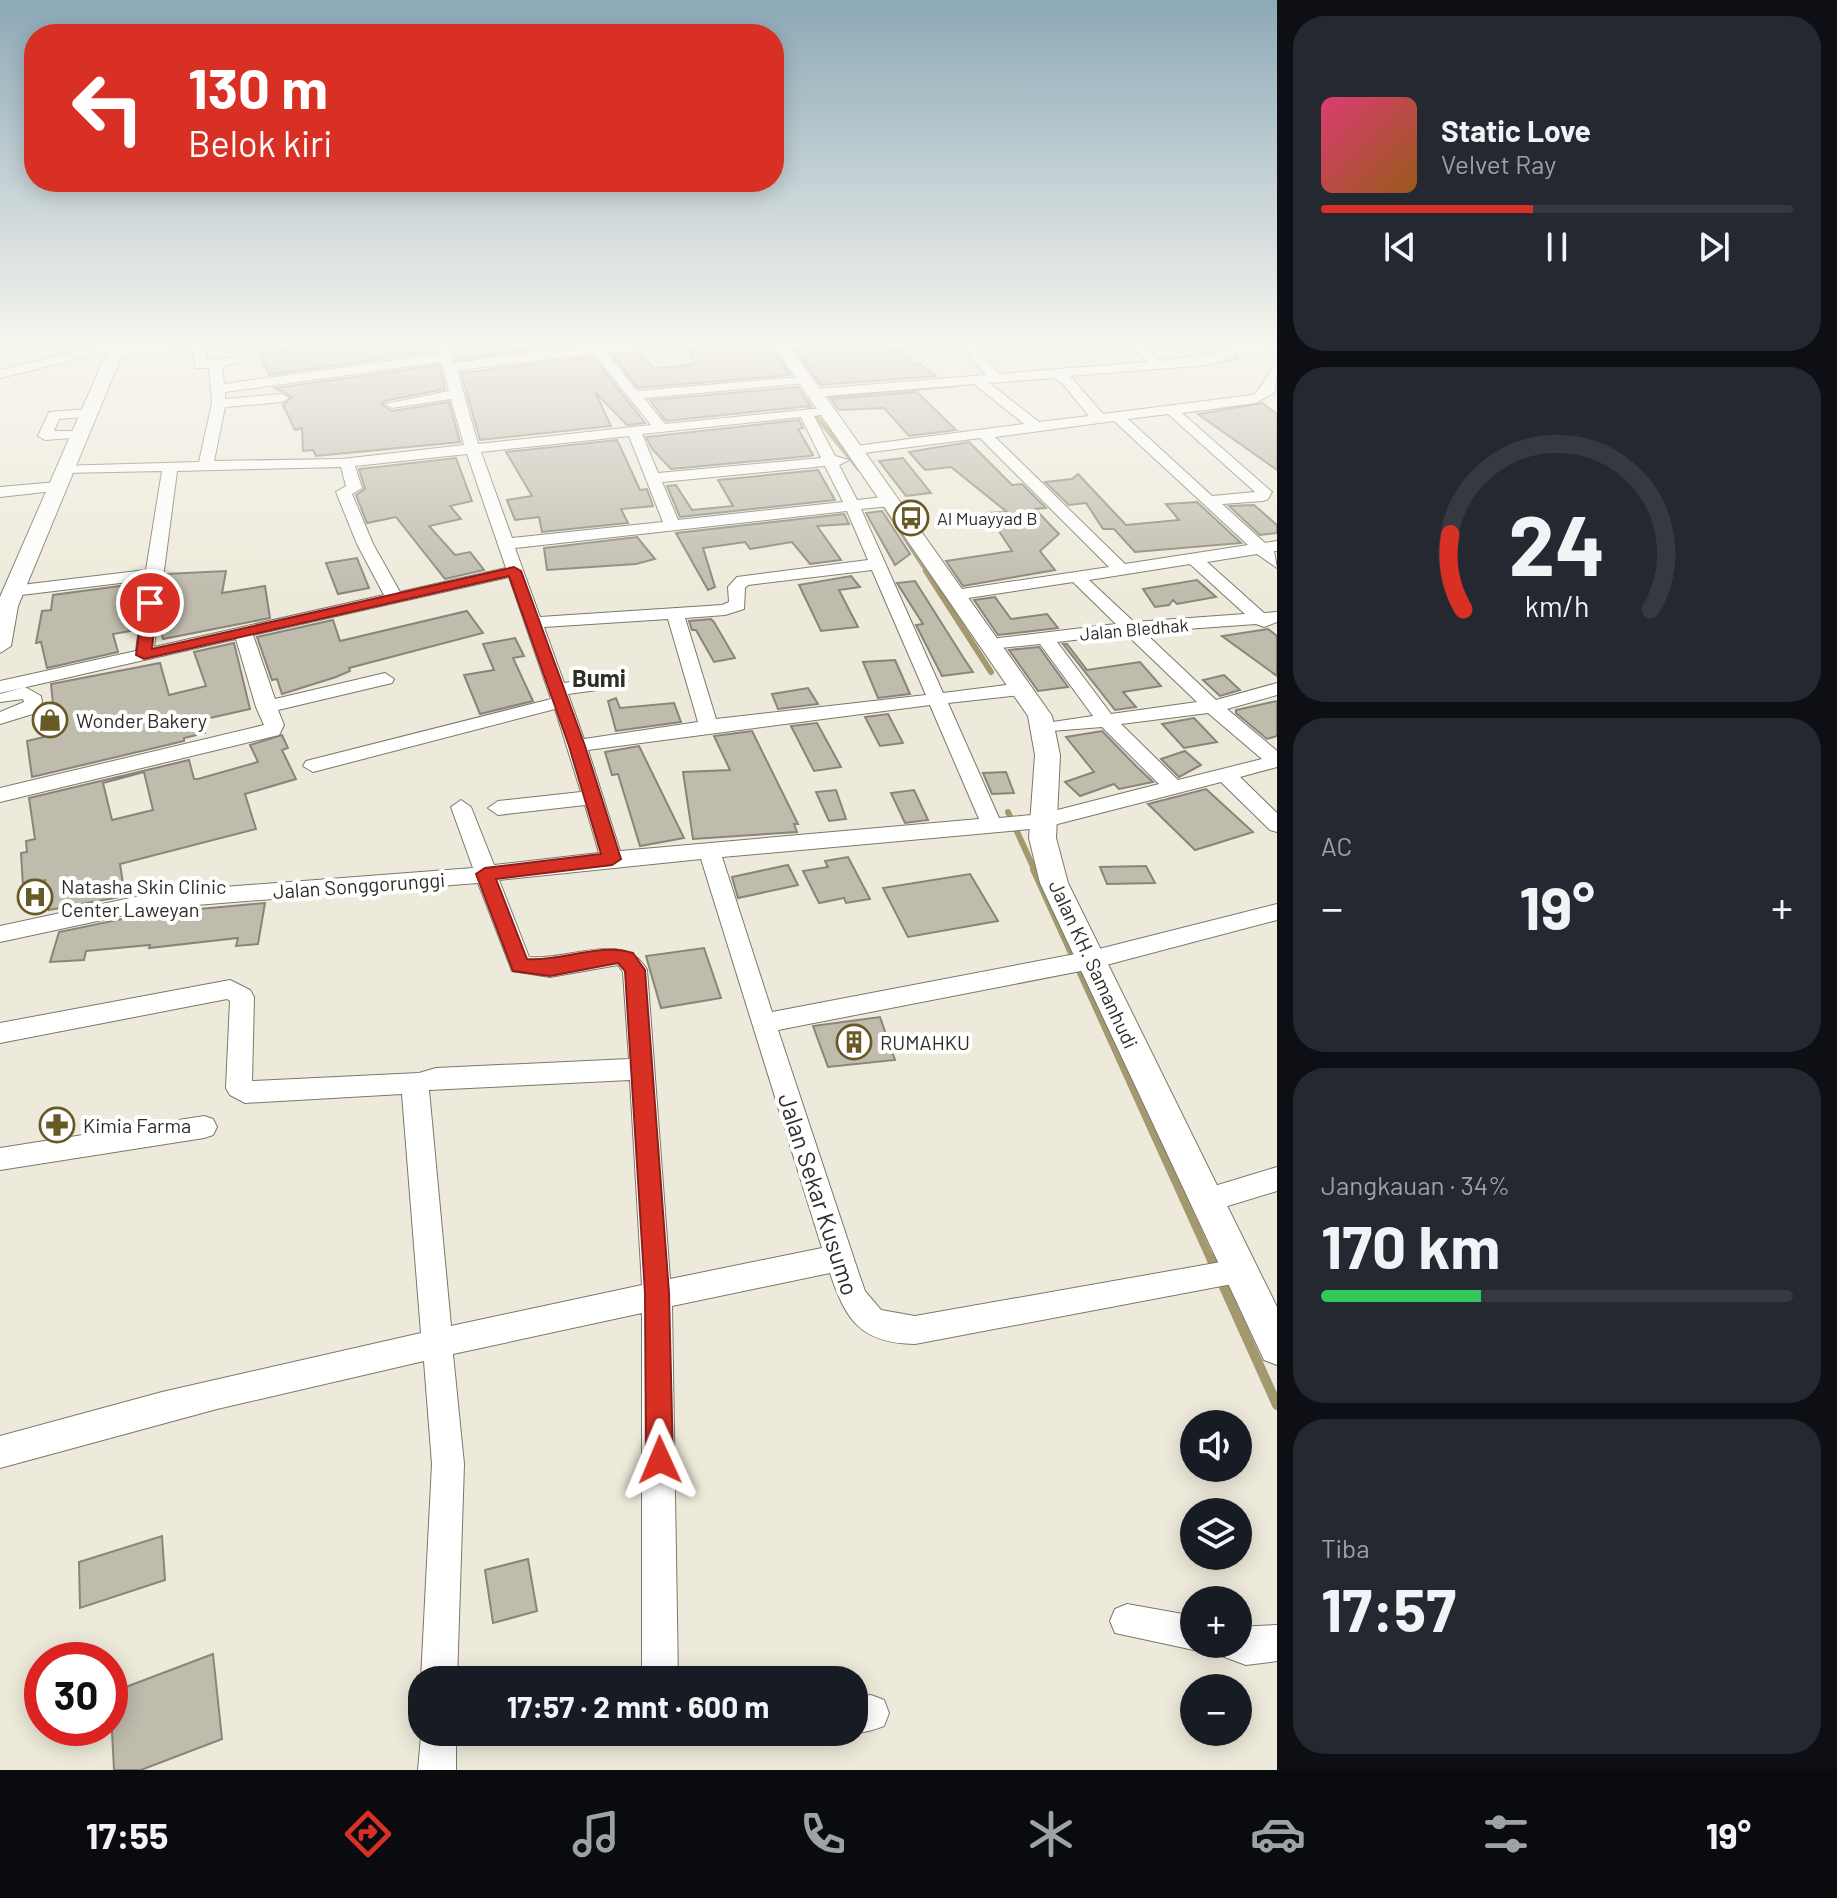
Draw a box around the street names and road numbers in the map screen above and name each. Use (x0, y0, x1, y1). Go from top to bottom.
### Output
street label: Jalan Bledhak (1079, 613, 1189, 645)
street label: Jalan Songgorunggi (272, 867, 446, 903)
street label: Jalan KH. Samanhudi (1044, 876, 1144, 1052)
street label: Jalan Sekar Kusumo (773, 1089, 865, 1299)

